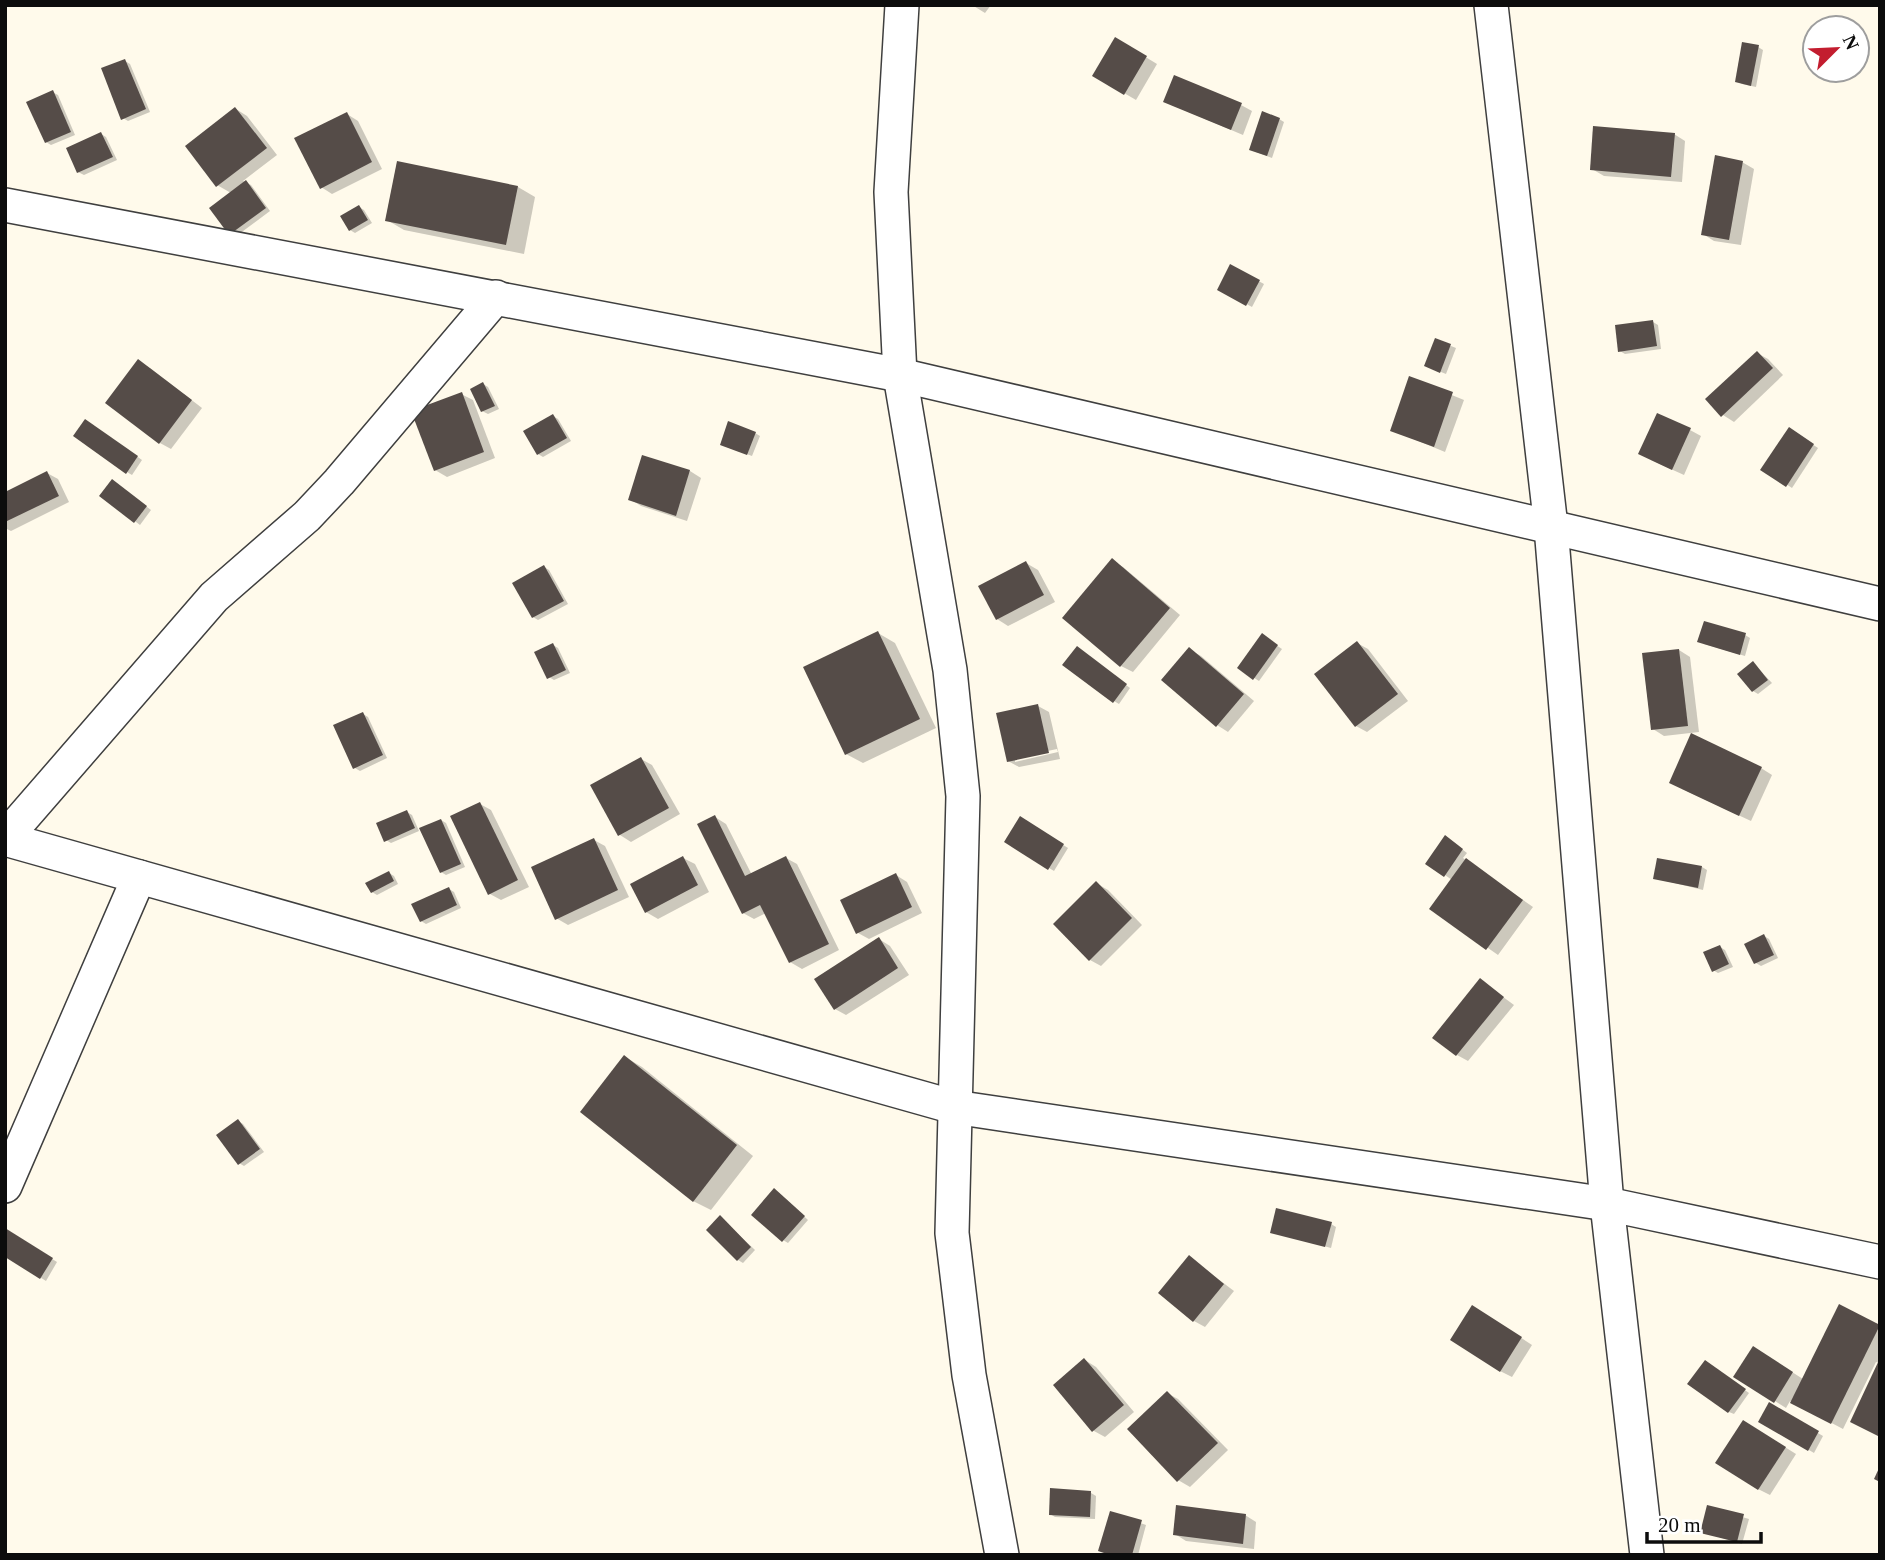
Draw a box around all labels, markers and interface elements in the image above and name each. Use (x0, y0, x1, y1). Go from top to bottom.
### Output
north arrow (1801, 14, 1871, 84)
text: N (1839, 32, 1864, 53)
scale bar (1647, 1500, 1761, 1544)
text: 20 m (1658, 1513, 1701, 1537)

